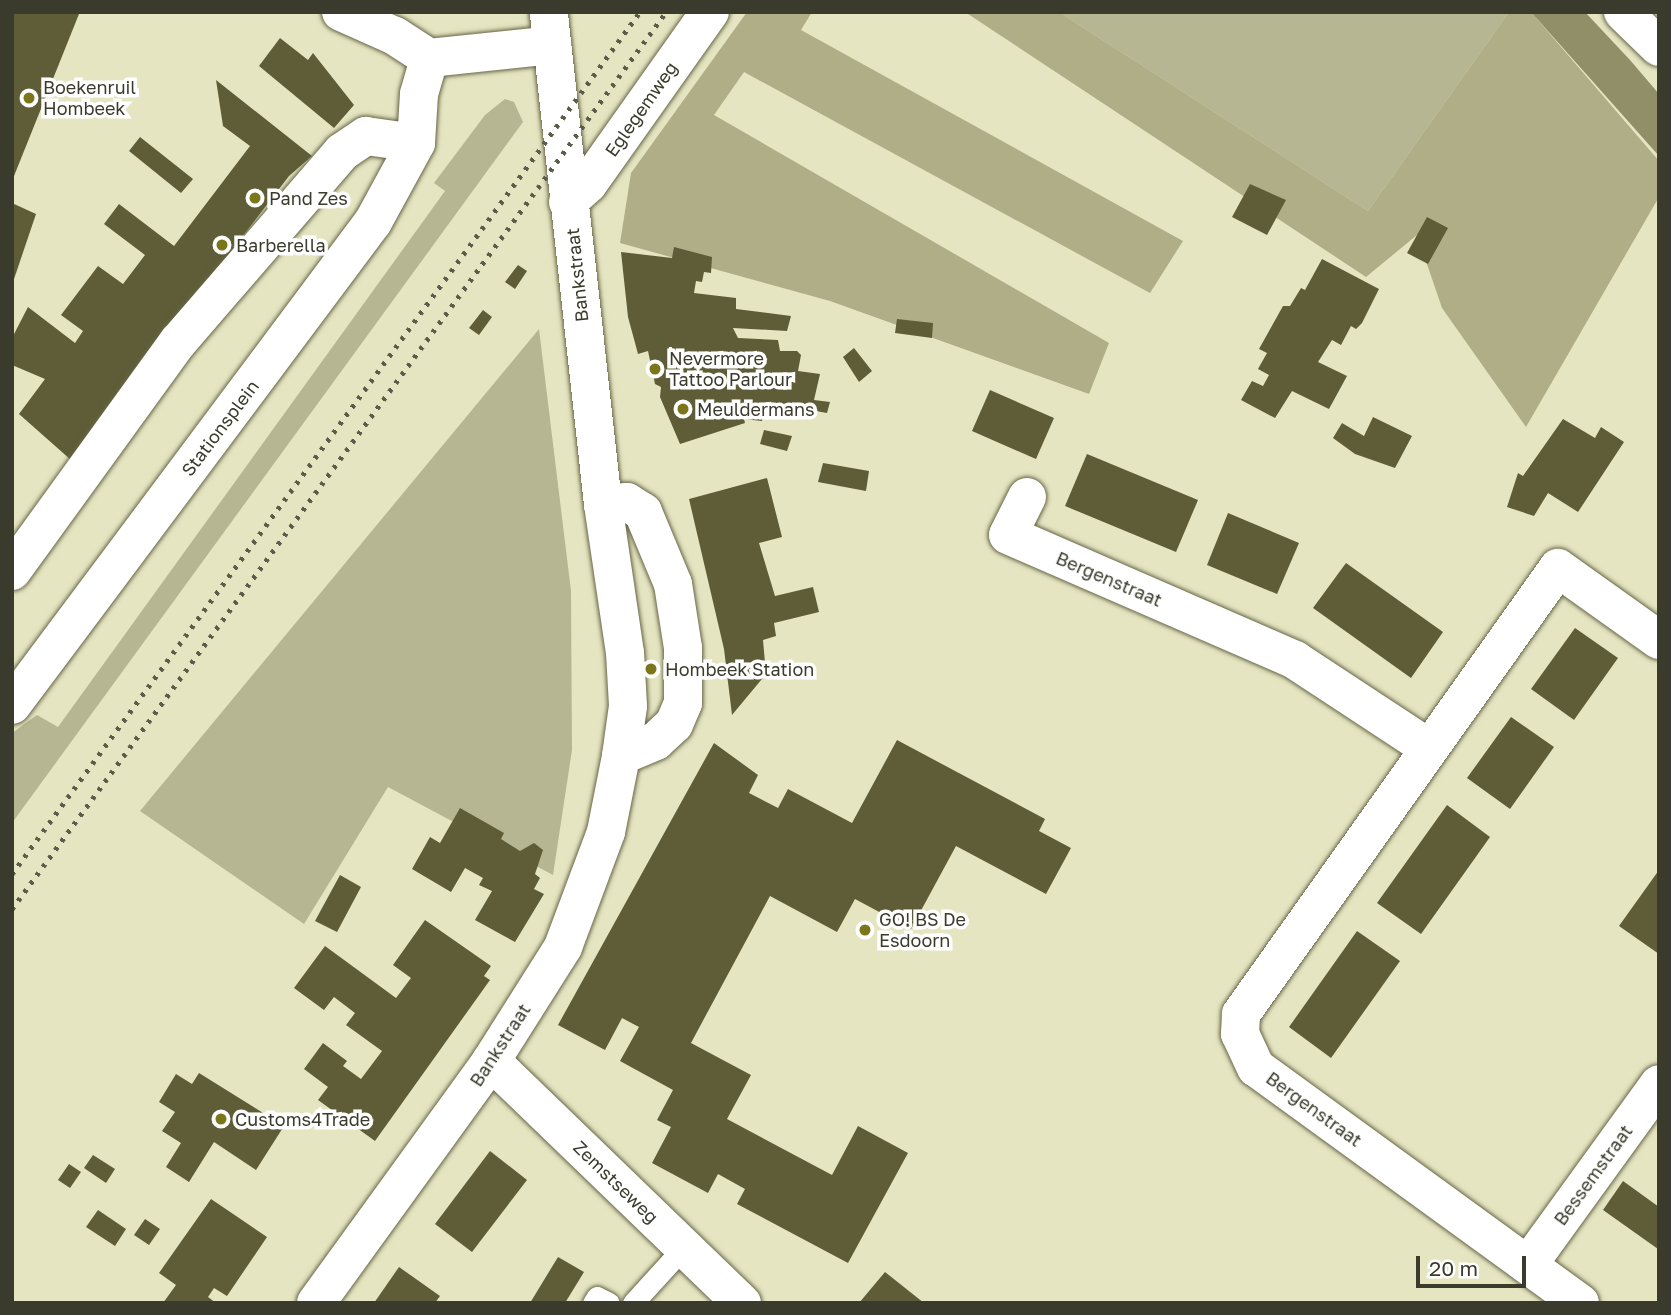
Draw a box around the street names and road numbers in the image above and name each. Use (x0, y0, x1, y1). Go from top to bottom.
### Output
street label: Eglegemweg (600, 57, 682, 161)
street label: Bankstraat (561, 227, 593, 323)
street label: Stationsplein (177, 376, 263, 480)
street label: Bergenstraat (1053, 547, 1165, 611)
street label: Bankstraat (465, 1000, 535, 1090)
street label: Bergenstraat (1262, 1067, 1366, 1151)
street label: Bessemstraat (1549, 1121, 1637, 1229)
street label: Zemstseweg (569, 1136, 663, 1228)

